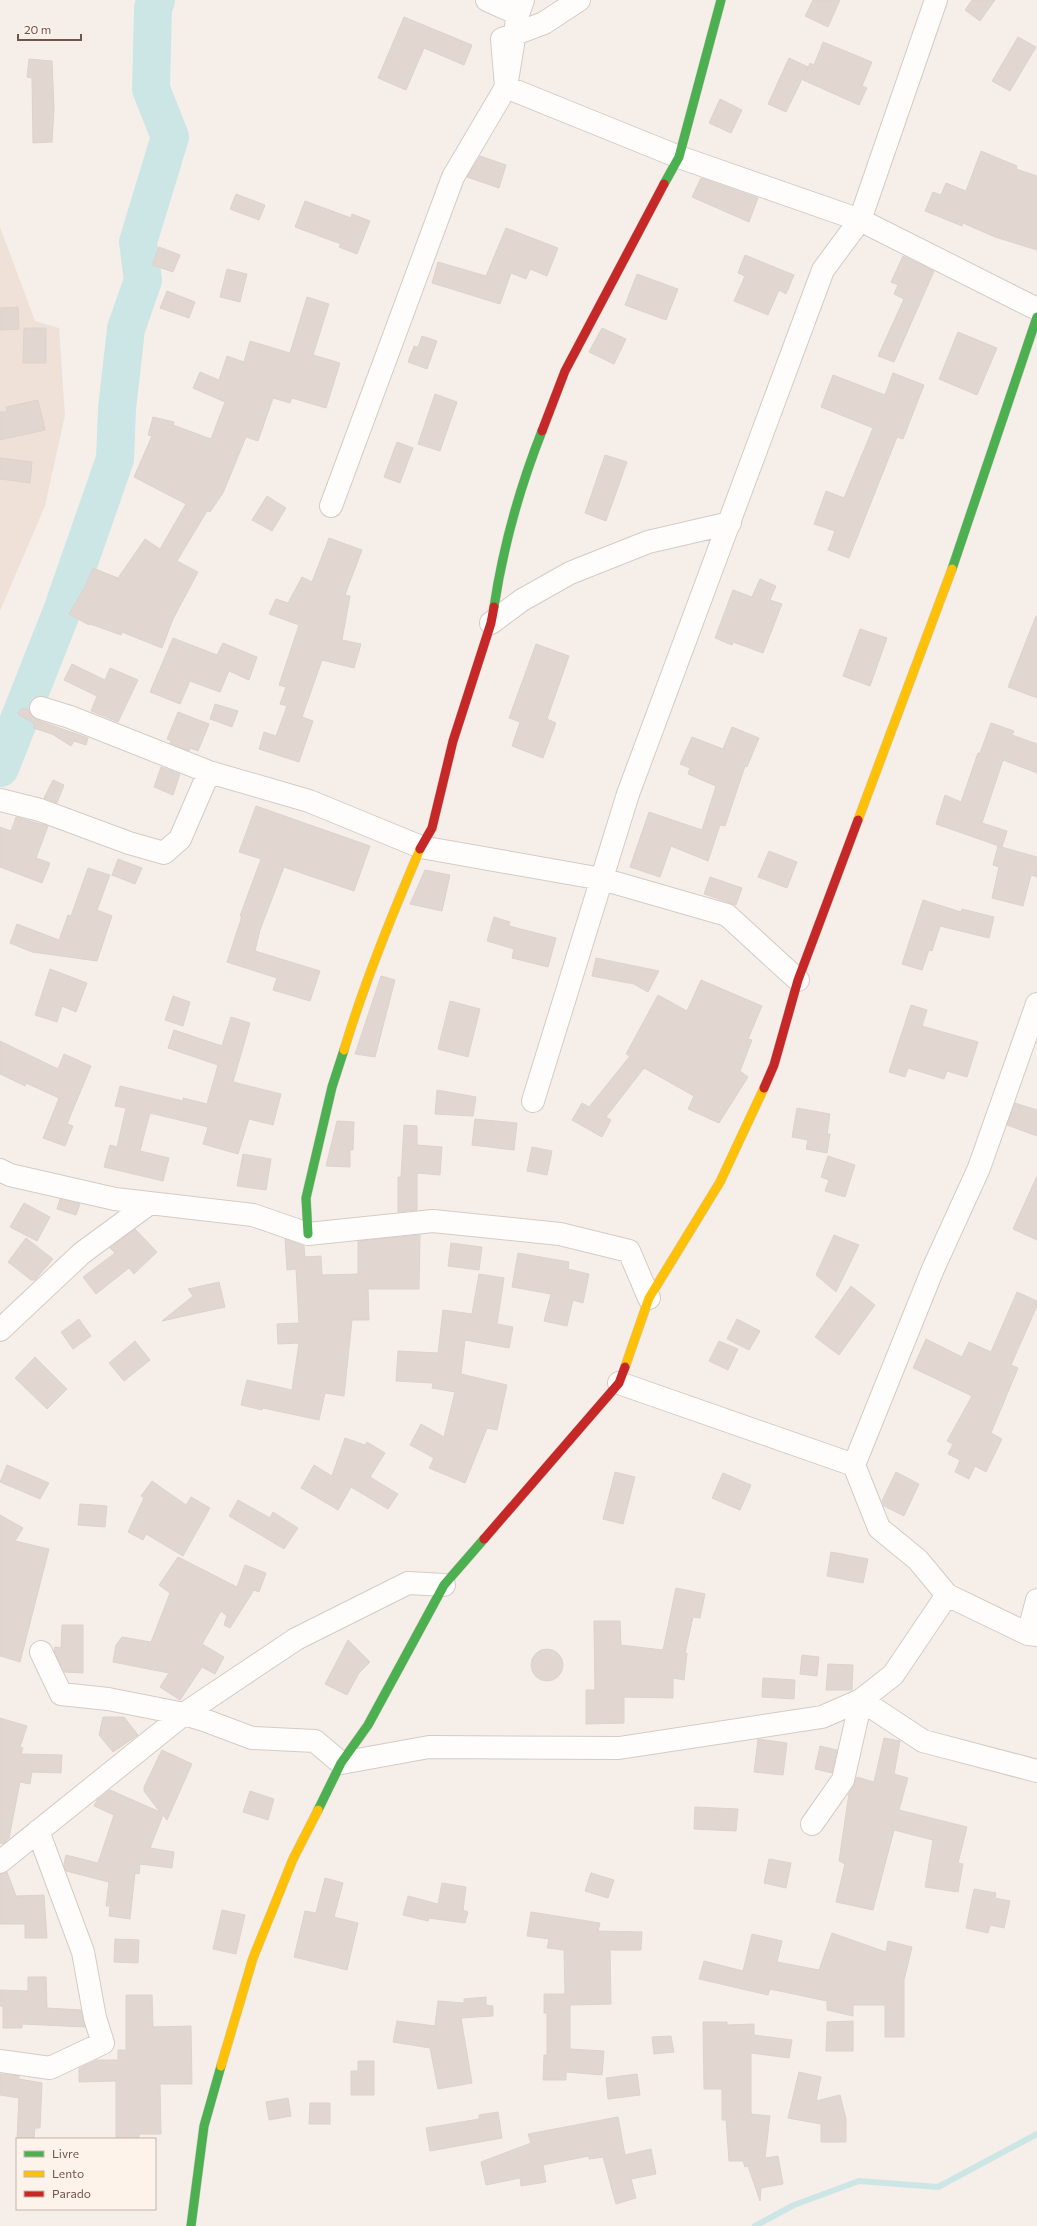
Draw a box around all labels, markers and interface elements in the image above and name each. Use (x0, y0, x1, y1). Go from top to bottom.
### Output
scale bar (18, 16, 81, 42)
text: 20 m (24, 22, 51, 36)
legend (16, 2138, 156, 2210)
text: Livre (52, 2146, 79, 2160)
text: Lento (52, 2166, 84, 2180)
text: Parado (52, 2186, 91, 2200)

